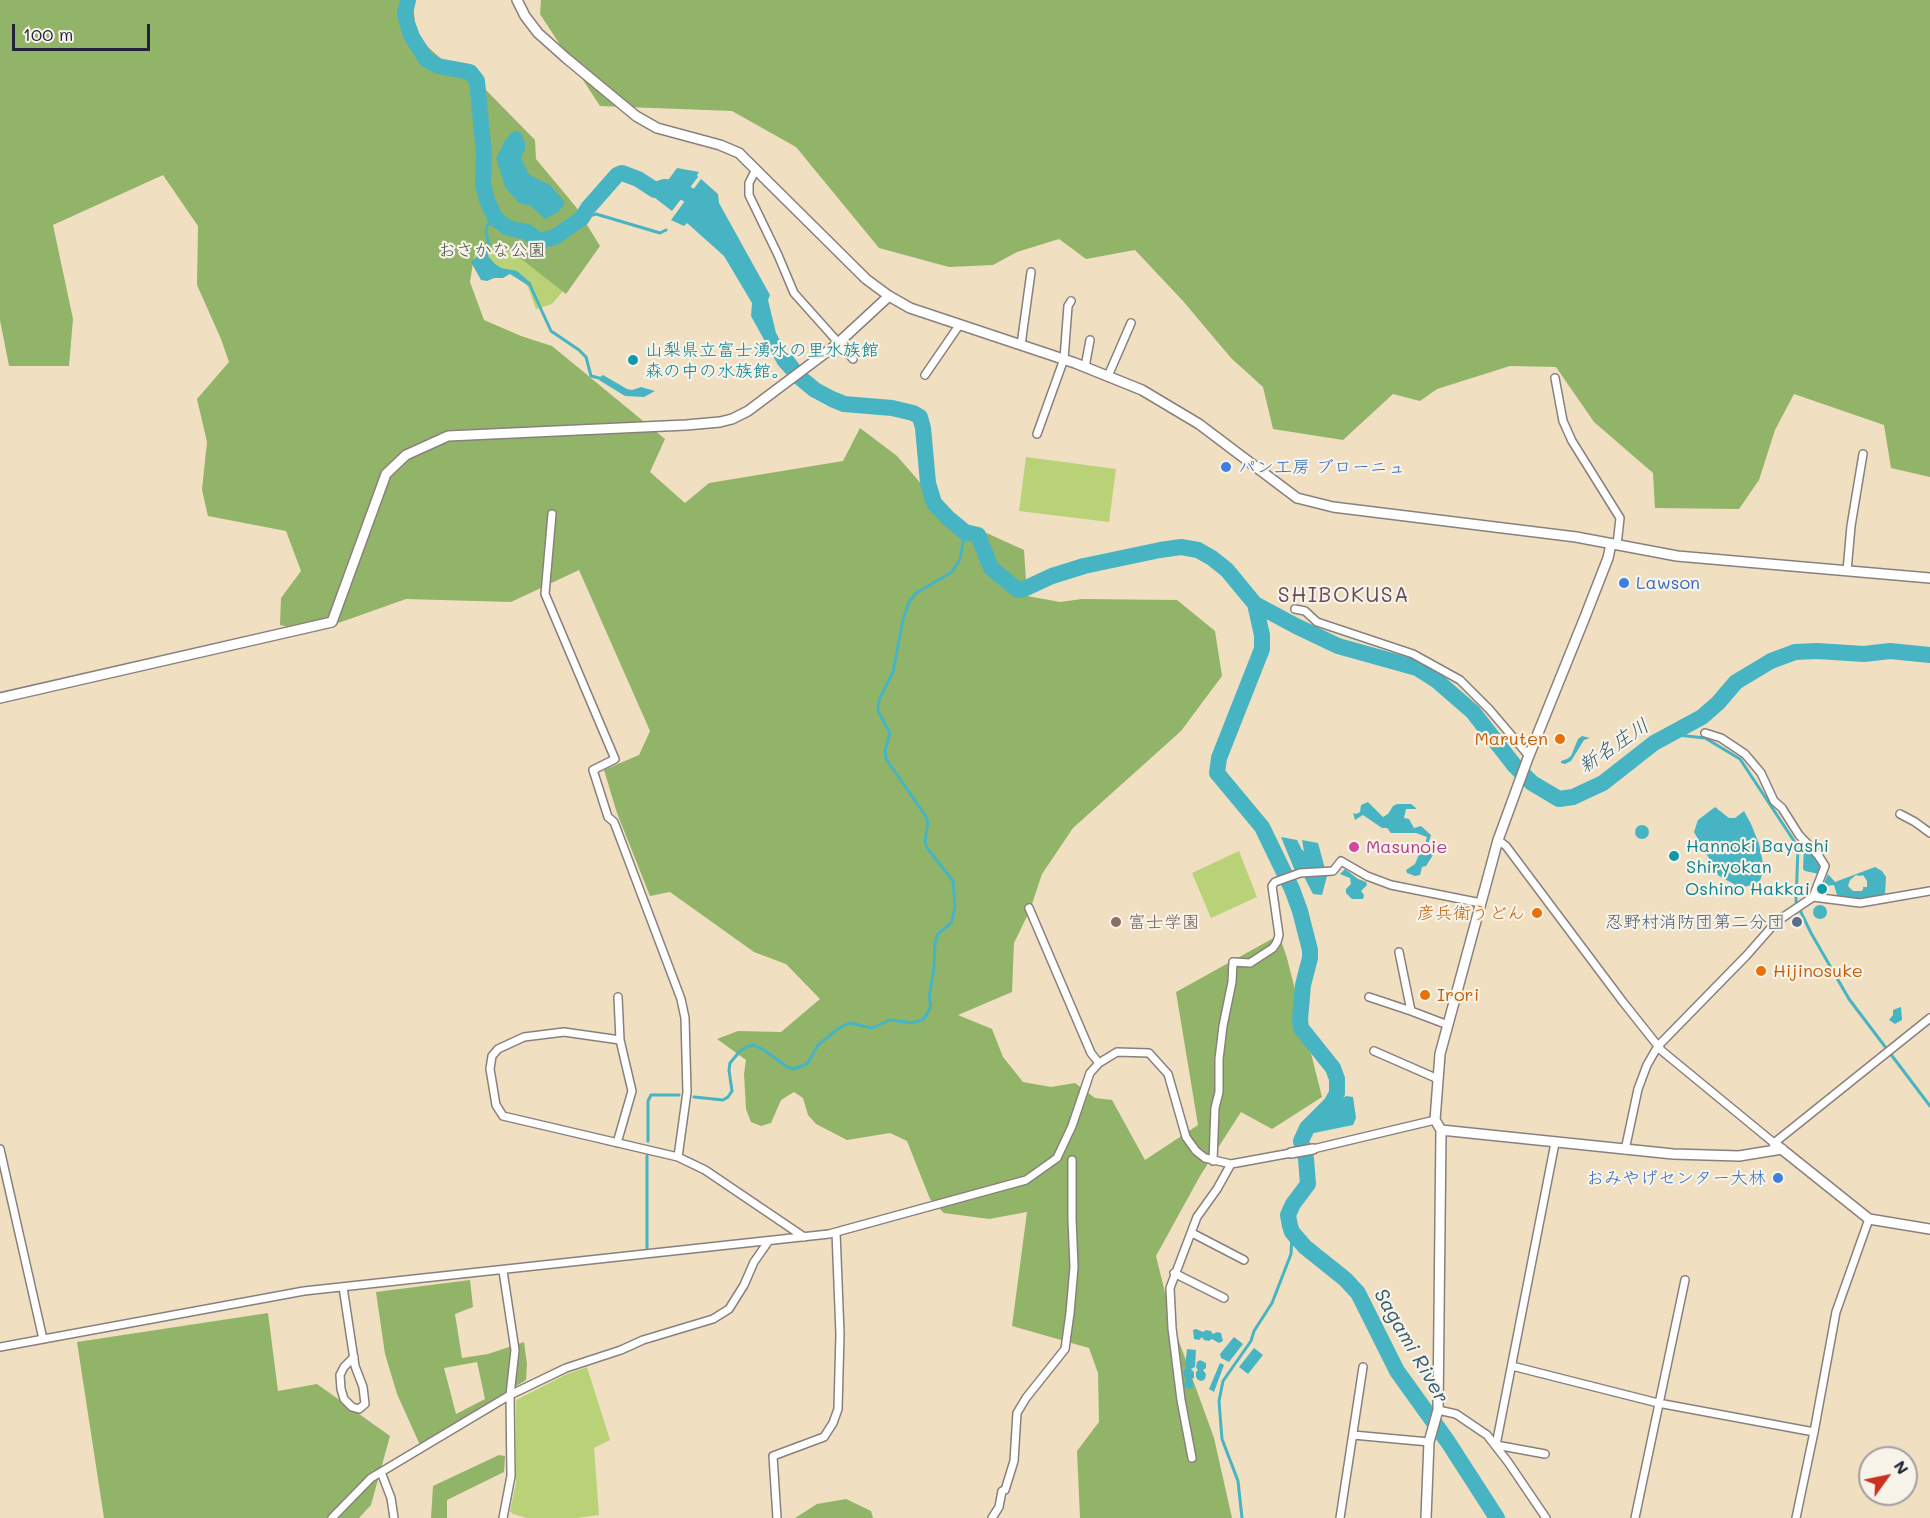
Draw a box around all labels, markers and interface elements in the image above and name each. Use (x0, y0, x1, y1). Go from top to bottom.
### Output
scale bar (15, 12, 153, 50)
text: 100 m (23, 22, 73, 46)
park label: おさかな公園 (438, 239, 546, 261)
place label: 山梨県立富士湧水の里水族館 森の中の水族館。 (645, 339, 879, 382)
marker: 山梨県立富士湧水の里水族館 森の中の水族館。 (626, 353, 640, 367)
place label: パン工房 ブローニュ (1238, 456, 1406, 478)
marker: パン工房 ブローニュ (1219, 460, 1233, 474)
place label: Lawson (1636, 572, 1700, 594)
marker: Lawson (1617, 576, 1631, 590)
district label: SHIBOKUSA (1278, 583, 1410, 609)
water label: 新名庄川 (1574, 714, 1654, 778)
place label: Maruten (1475, 728, 1548, 750)
marker: Maruten (1553, 732, 1567, 746)
place label: Hannoki Bayashi Shiryokan (1686, 835, 1829, 878)
place label: Masunoie (1366, 836, 1447, 858)
marker: Masunoie (1347, 840, 1361, 854)
marker: Hannoki Bayashi Shiryokan (1667, 849, 1681, 863)
place label: Oshino Hakkai (1685, 878, 1810, 900)
marker: Oshino Hakkai (1815, 882, 1829, 896)
place label: 彦兵衛うどん (1417, 902, 1525, 924)
marker: 彦兵衛うどん (1530, 906, 1544, 920)
place label: 富士学園 (1128, 911, 1200, 933)
place label: 忍野村消防団第二分団 (1605, 911, 1785, 933)
marker: 富士学園 (1109, 915, 1123, 929)
marker: 忍野村消防団第二分団 (1790, 915, 1804, 929)
place label: Hijinosuke (1773, 960, 1863, 982)
marker: Hijinosuke (1754, 964, 1768, 978)
place label: Irori (1437, 984, 1479, 1006)
marker: Irori (1418, 988, 1432, 1002)
place label: おみやげセンター大林 (1586, 1167, 1766, 1189)
marker: おみやげセンター大林 (1771, 1171, 1785, 1185)
water label: Sagami River (1369, 1284, 1453, 1408)
north arrow (1858, 1446, 1918, 1506)
text: N (1890, 1456, 1914, 1478)

